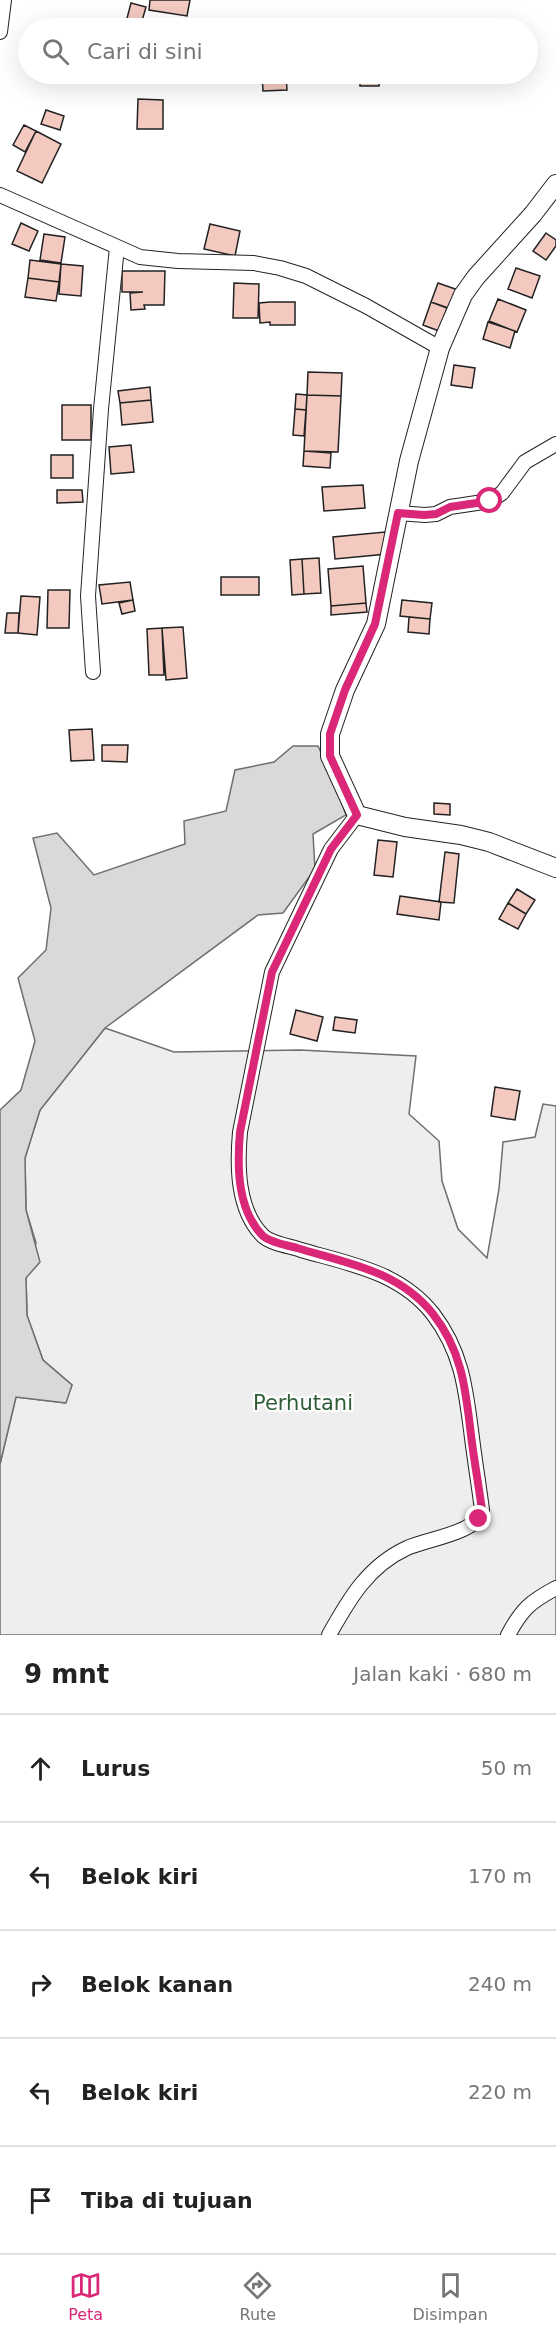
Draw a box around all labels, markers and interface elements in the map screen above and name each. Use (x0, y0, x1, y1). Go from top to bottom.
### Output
search box (18, 18, 538, 84)
icon: search (39, 35, 72, 68)
text: Cari di sini (87, 39, 203, 64)
route start (476, 487, 502, 513)
park label: Perhutani (253, 1391, 353, 1415)
route end (465, 1505, 491, 1531)
text: 9 mnt (24, 1659, 109, 1689)
text: Jalan kaki · 680 m (353, 1662, 532, 1686)
icon: ahead (24, 1752, 57, 1785)
text: Lurus (81, 1756, 150, 1781)
text: 50 m (481, 1756, 532, 1780)
icon: left (24, 1860, 57, 1893)
text: Belok kiri (81, 1864, 198, 1889)
text: 170 m (468, 1864, 532, 1888)
icon: right (24, 1968, 57, 2001)
text: Belok kanan (81, 1972, 233, 1997)
text: 240 m (468, 1972, 532, 1996)
icon: left (24, 2076, 57, 2109)
text: Belok kiri (81, 2080, 198, 2105)
text: 220 m (468, 2080, 532, 2104)
icon: arrive (24, 2184, 57, 2217)
text: Tiba di tujuan (81, 2188, 253, 2213)
tab: Peta (68, 2269, 103, 2324)
tab: Rute (240, 2269, 276, 2324)
tab: Disimpan (413, 2269, 488, 2324)

